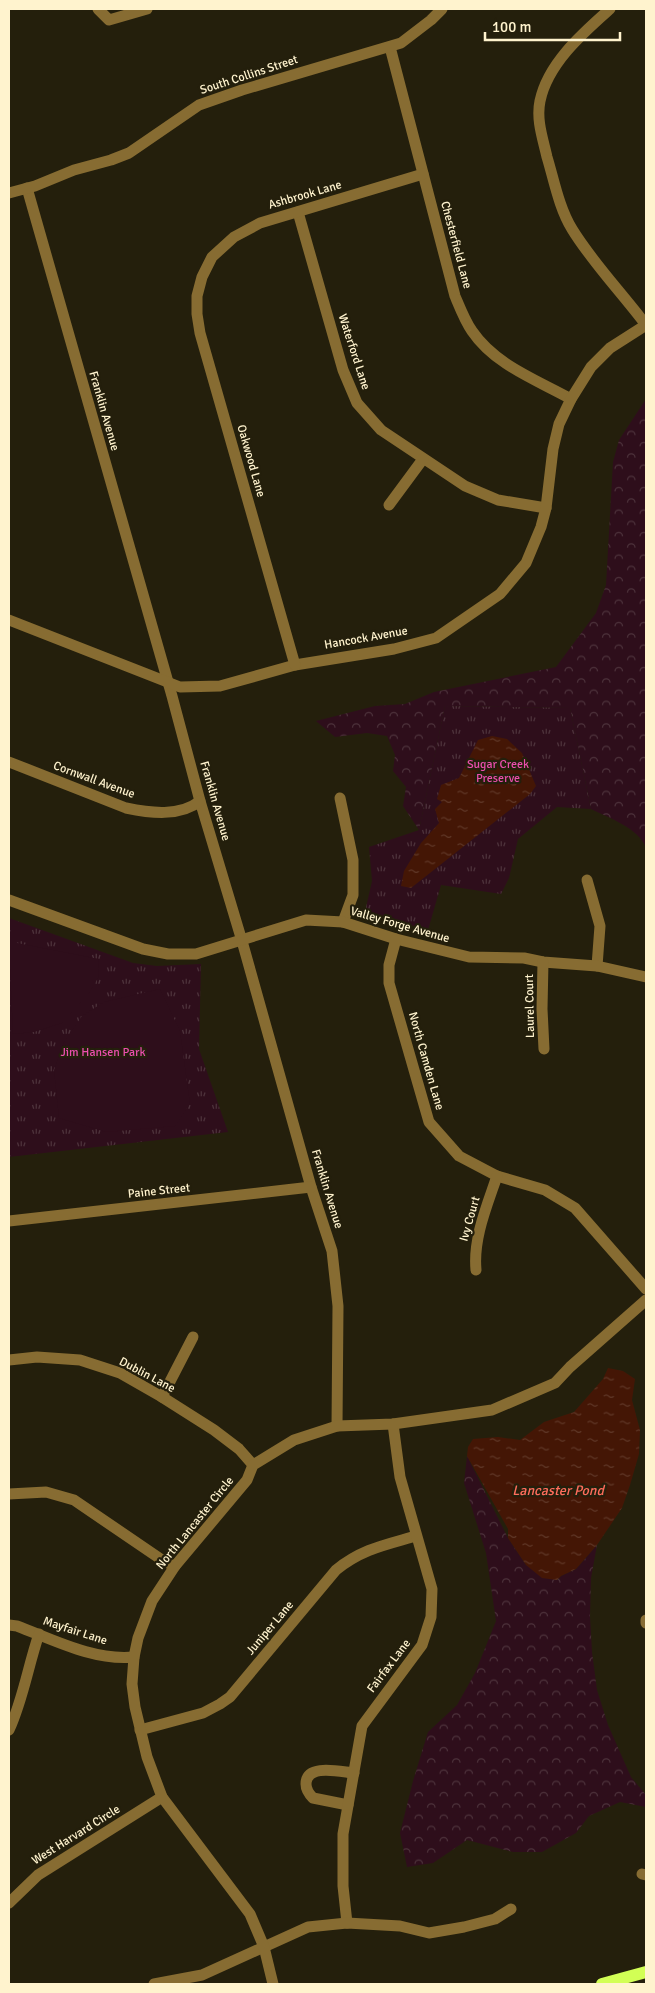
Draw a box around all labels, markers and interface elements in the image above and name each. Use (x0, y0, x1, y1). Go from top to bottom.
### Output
scale bar (485, 10, 620, 42)
text: 100 m (492, 18, 532, 36)
street label: South Collins Street (198, 52, 300, 98)
street label: Ashbrook Lane (267, 177, 343, 213)
street label: Chesterfield Lane (437, 200, 475, 290)
street label: Waterford Lane (335, 312, 373, 392)
street label: Franklin Avenue (85, 369, 123, 453)
street label: Oakwood Lane (234, 423, 268, 499)
street label: Hancock Avenue (323, 623, 409, 653)
park label: Sugar Creek Preserve (467, 757, 529, 786)
street label: Cornwall Avenue (51, 758, 137, 802)
street label: Franklin Avenue (196, 759, 234, 843)
street label: Valley Forge Avenue (349, 904, 451, 946)
street label: Laurel Court (522, 974, 538, 1038)
street label: North Camden Lane (405, 1010, 447, 1112)
park label: Jim Hansen Park (60, 1045, 146, 1060)
street label: Franklin Avenue (308, 1147, 346, 1231)
street label: Paine Street (127, 1180, 191, 1202)
street label: Ivy Court (456, 1195, 484, 1243)
street label: Dublin Lane (116, 1354, 178, 1396)
street label: North Lancaster Circle (153, 1474, 237, 1572)
water label: Lancaster Pond (512, 1482, 605, 1499)
street label: Juniper Lane (243, 1598, 297, 1658)
street label: Mayfair Lane (41, 1614, 109, 1648)
street label: Fairfax Lane (364, 1636, 414, 1696)
street label: West Harvard Circle (29, 1802, 123, 1868)

